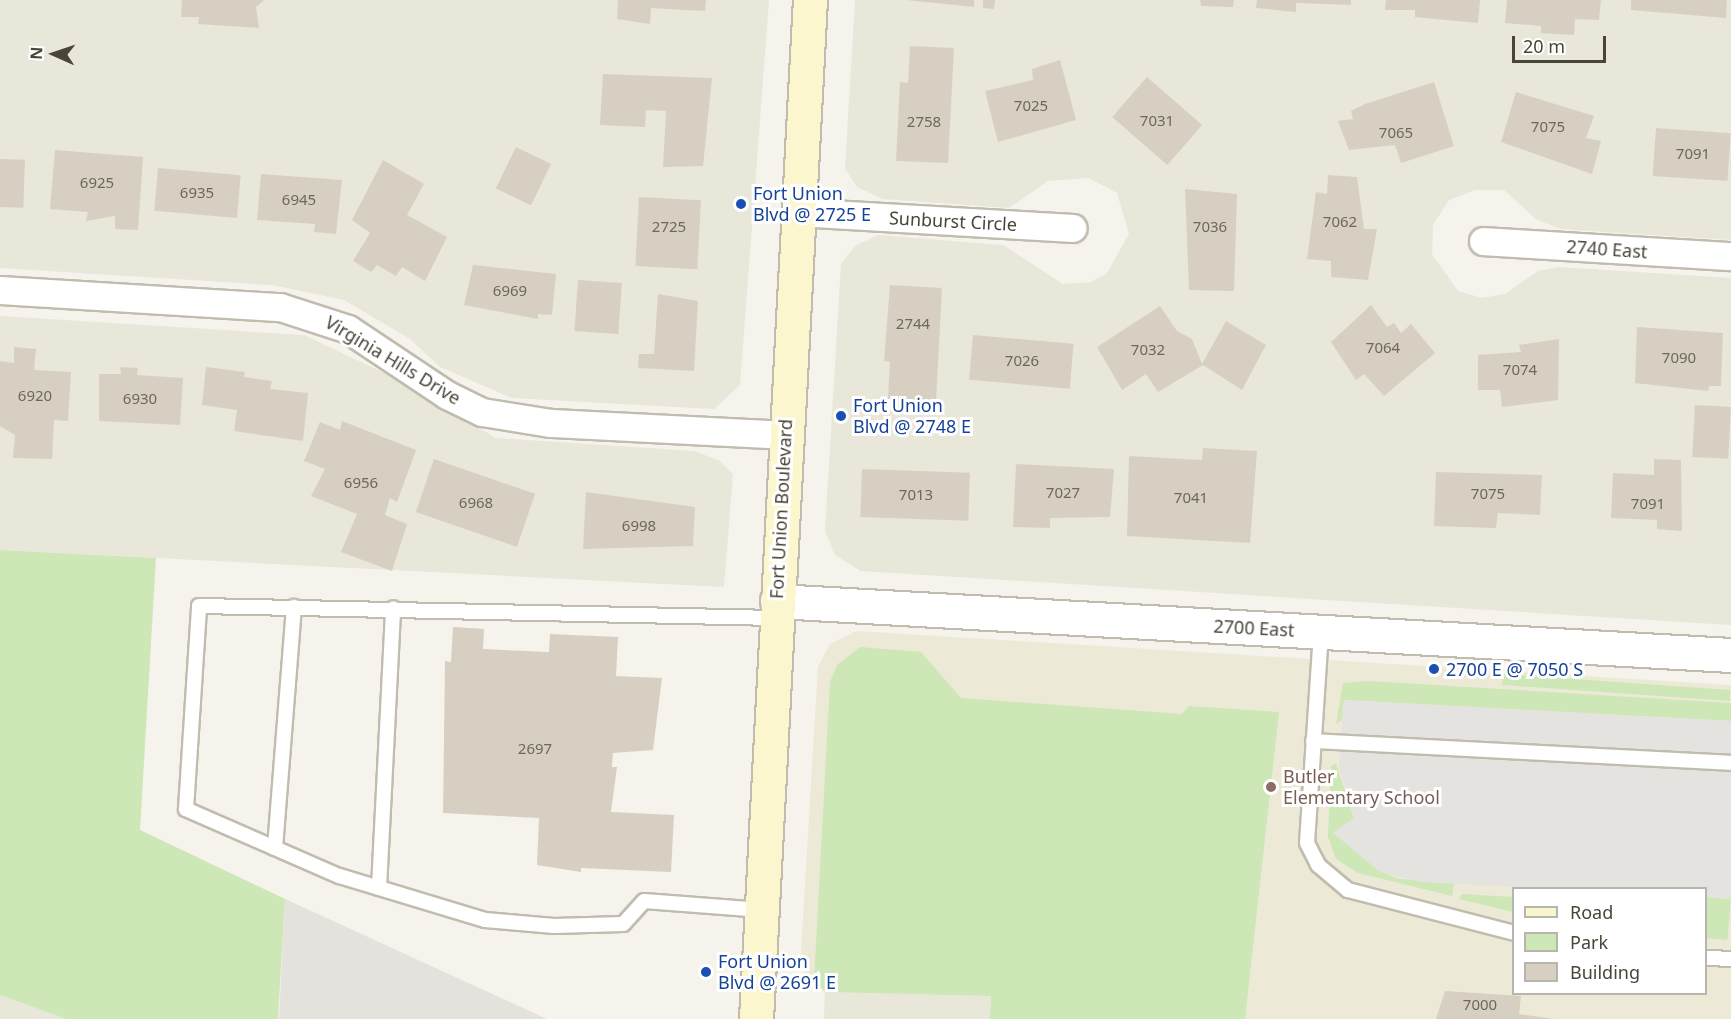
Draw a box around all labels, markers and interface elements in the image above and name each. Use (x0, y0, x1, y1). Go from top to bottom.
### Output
north arrow (24, 24, 84, 84)
scale bar (1515, 24, 1610, 62)
text: 20 m (1523, 34, 1565, 58)
text: N (25, 46, 47, 60)
house number: 7025 (1014, 97, 1048, 115)
house number: 7031 (1140, 112, 1174, 130)
house number: 2758 (907, 113, 941, 131)
house number: 7075 (1531, 118, 1565, 136)
house number: 7065 (1379, 124, 1413, 142)
house number: 7091 (1676, 145, 1710, 163)
house number: 6925 (80, 174, 114, 192)
place label: Fort Union Blvd @ 2725 E (753, 183, 871, 226)
house number: 6935 (180, 184, 214, 202)
house number: 6945 (282, 191, 316, 209)
marker: Fort Union Blvd @ 2725 E (734, 197, 748, 211)
street label: Sunburst Circle (888, 207, 1018, 235)
house number: 7062 (1323, 213, 1357, 231)
house number: 2725 (652, 218, 686, 236)
house number: 7036 (1193, 218, 1227, 236)
street label: 2740 East (1566, 235, 1648, 263)
house number: 6969 (493, 282, 527, 300)
street label: Virginia Hills Drive (321, 311, 465, 409)
house number: 2744 (896, 315, 930, 333)
house number: 7064 (1366, 339, 1400, 357)
house number: 7032 (1131, 341, 1165, 359)
house number: 7090 (1662, 349, 1696, 367)
house number: 7026 (1005, 352, 1039, 370)
house number: 7074 (1503, 361, 1537, 379)
house number: 6920 (18, 387, 52, 405)
house number: 6930 (123, 390, 157, 408)
place label: Fort Union Blvd @ 2748 E (853, 395, 971, 438)
marker: Fort Union Blvd @ 2748 E (834, 409, 848, 423)
street label: Fort Union Boulevard (766, 419, 796, 599)
house number: 6956 (344, 474, 378, 492)
house number: 7027 (1046, 484, 1080, 502)
house number: 7075 (1471, 485, 1505, 503)
house number: 7013 (899, 486, 933, 504)
house number: 7041 (1174, 489, 1208, 507)
house number: 6968 (459, 494, 493, 512)
house number: 7091 (1631, 495, 1665, 513)
house number: 6998 (622, 517, 656, 535)
street label: 2700 East (1213, 615, 1295, 641)
place label: 2700 E @ 7050 S (1446, 658, 1583, 680)
marker: 2700 E @ 7050 S (1427, 662, 1441, 676)
house number: 2697 (518, 740, 552, 758)
place label: Butler Elementary School (1283, 766, 1440, 808)
marker: Butler Elementary School (1264, 780, 1278, 794)
legend (1512, 887, 1707, 995)
text: Road (1570, 900, 1613, 924)
text: Park (1570, 930, 1608, 954)
place label: Fort Union Blvd @ 2691 E (718, 951, 836, 994)
text: Building (1570, 960, 1640, 984)
marker: Fort Union Blvd @ 2691 E (699, 965, 713, 979)
house number: 7000 (1463, 996, 1497, 1014)

